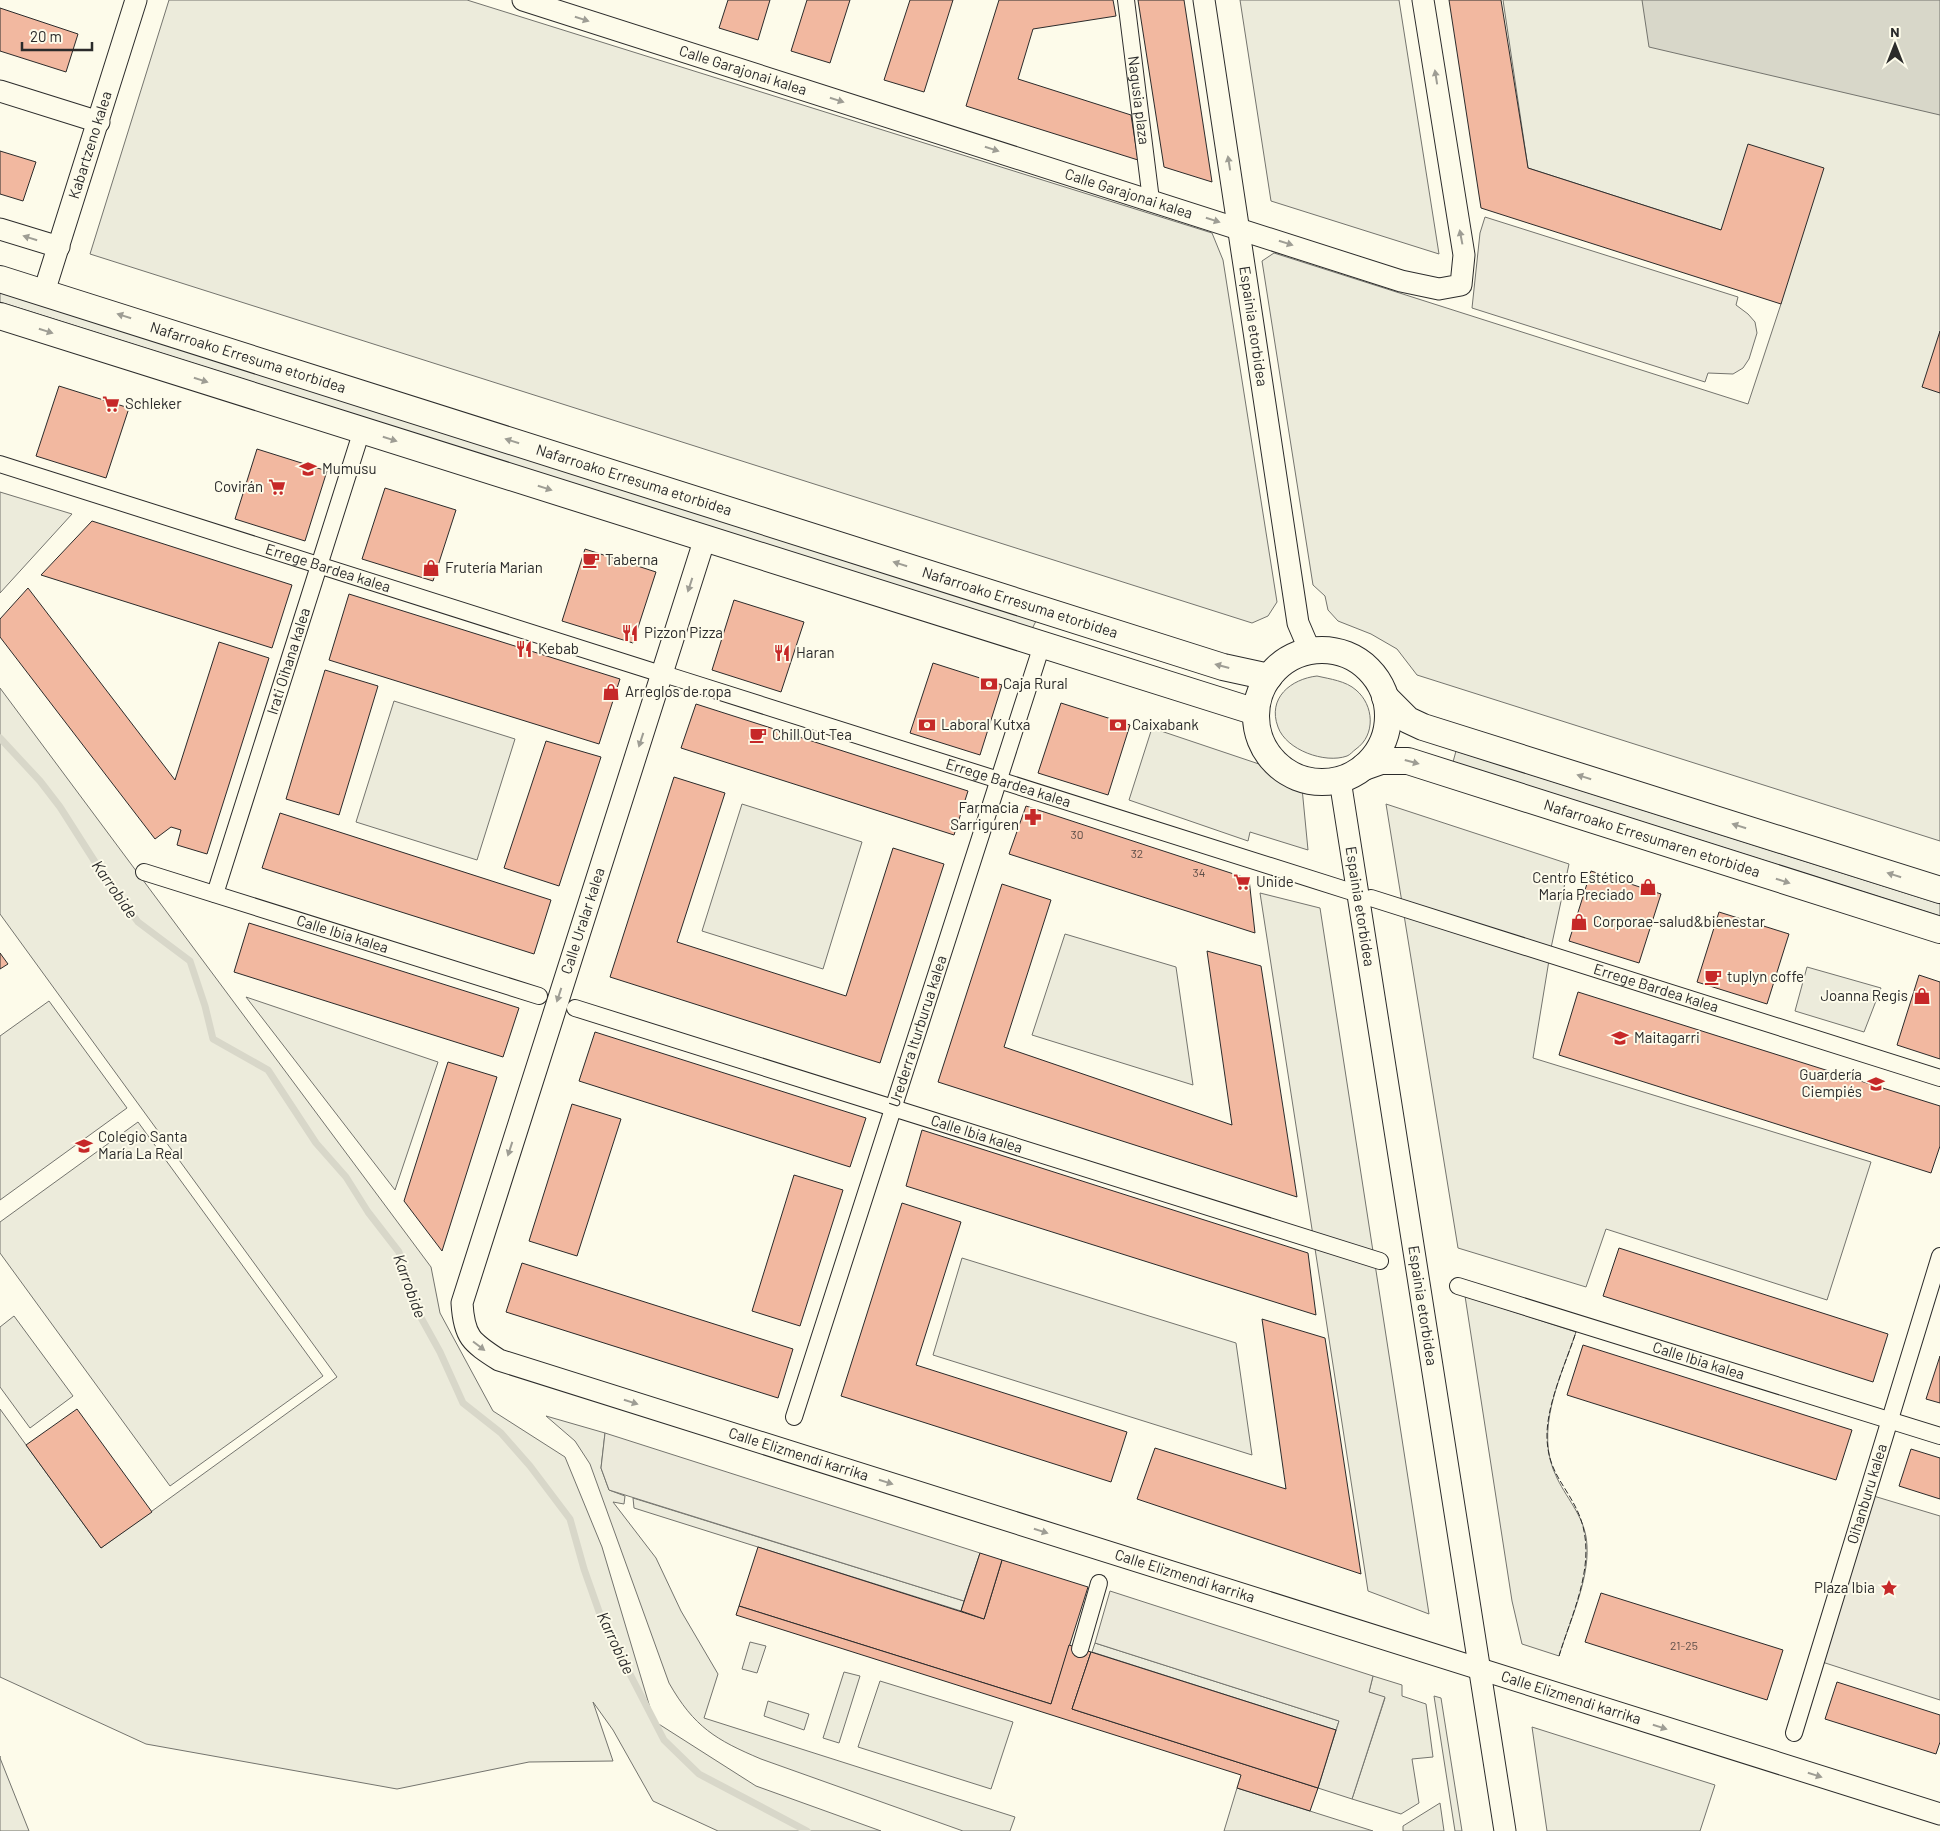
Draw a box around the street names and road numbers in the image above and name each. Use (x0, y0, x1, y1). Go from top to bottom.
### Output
street label: Calle Garajonai kalea (677, 41, 809, 98)
street label: Nagusia plaza (1125, 55, 1154, 146)
street label: Kabartzeno kalea (64, 89, 115, 201)
street label: Calle Garajonai kalea (1063, 164, 1195, 222)
street label: Espainia etorbidea (1236, 265, 1272, 387)
street label: Nafarroako Erresuma etorbidea (148, 317, 348, 396)
street label: Nafarroako Erresuma etorbidea (534, 440, 734, 519)
street label: Errege Bardea kalea (263, 539, 393, 595)
street label: Nafarroako Erresuma etorbidea (920, 562, 1120, 641)
street label: Irati Oihana kalea (262, 605, 313, 717)
street label: Errege Bardea kalea (944, 754, 1073, 810)
street label: Nafarroako Erresumaren etorbidea (1542, 795, 1763, 880)
street label: Espainia etorbidea (1343, 845, 1379, 968)
street label: Calle Uralar kalea (556, 865, 608, 976)
street label: Calle Ibia kalea (295, 910, 391, 956)
street label: Urederra Iturburua kalea (884, 953, 950, 1109)
street label: Errege Bardea kalea (1592, 959, 1721, 1015)
street label: Calle Ibia kalea (929, 1110, 1025, 1156)
street label: Espainia etorbidea (1405, 1244, 1442, 1367)
street label: Calle Ibia kalea (1651, 1337, 1747, 1383)
street label: Calle Elizmendi karrika (726, 1423, 871, 1484)
street label: Oihanburu kalea (1842, 1441, 1890, 1546)
street label: Calle Elizmendi karrika (1113, 1545, 1257, 1606)
street label: Calle Elizmendi karrika (1499, 1666, 1644, 1727)

